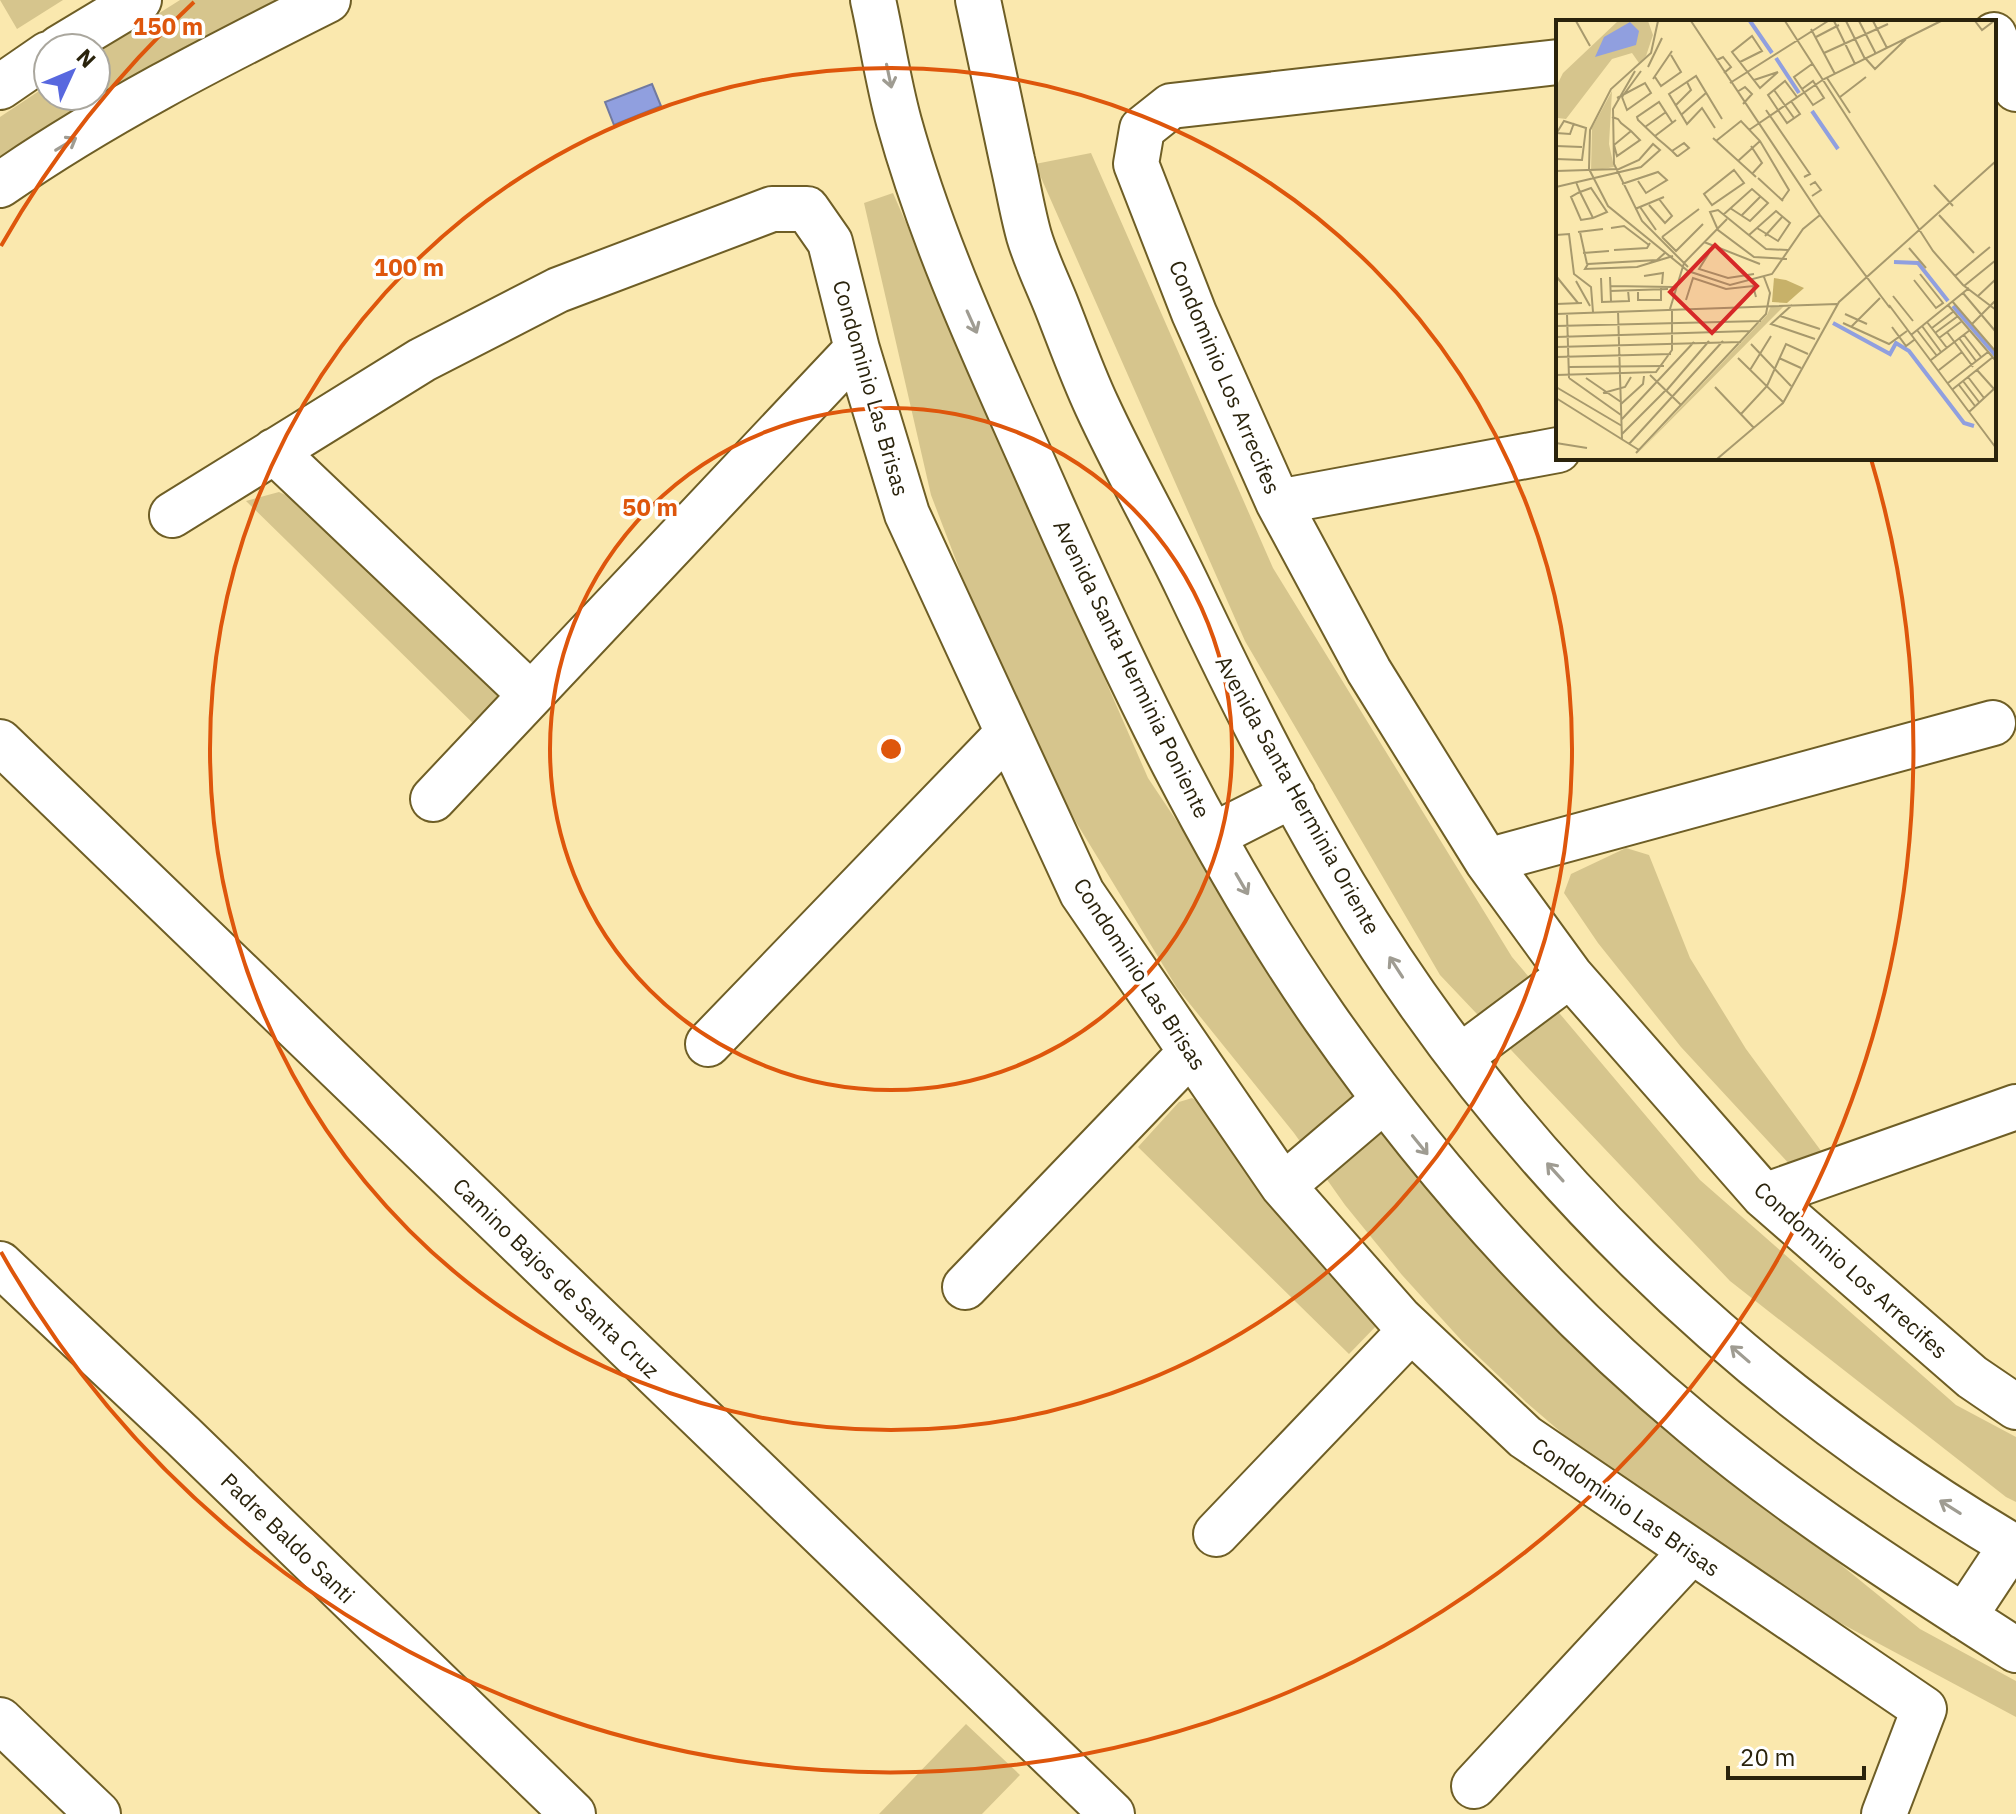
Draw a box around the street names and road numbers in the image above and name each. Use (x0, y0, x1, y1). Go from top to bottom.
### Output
street label: Condominio Los Arrecifes (1163, 255, 1288, 498)
street label: Condominio Las Brisas (827, 276, 916, 499)
street label: Avenida Santa Herminia Poniente (1047, 515, 1218, 823)
street label: Avenida Santa Herminia Oriente (1210, 650, 1387, 939)
street label: Condominio Las Brisas (1067, 872, 1213, 1075)
street label: Camino Bajos de Santa Cruz (447, 1171, 666, 1384)
street label: Condominio Los Arrecifes (1748, 1175, 1954, 1365)
street label: Condominio Las Brisas (1526, 1431, 1726, 1583)
street label: Padre Baldo Santi (215, 1466, 362, 1609)

